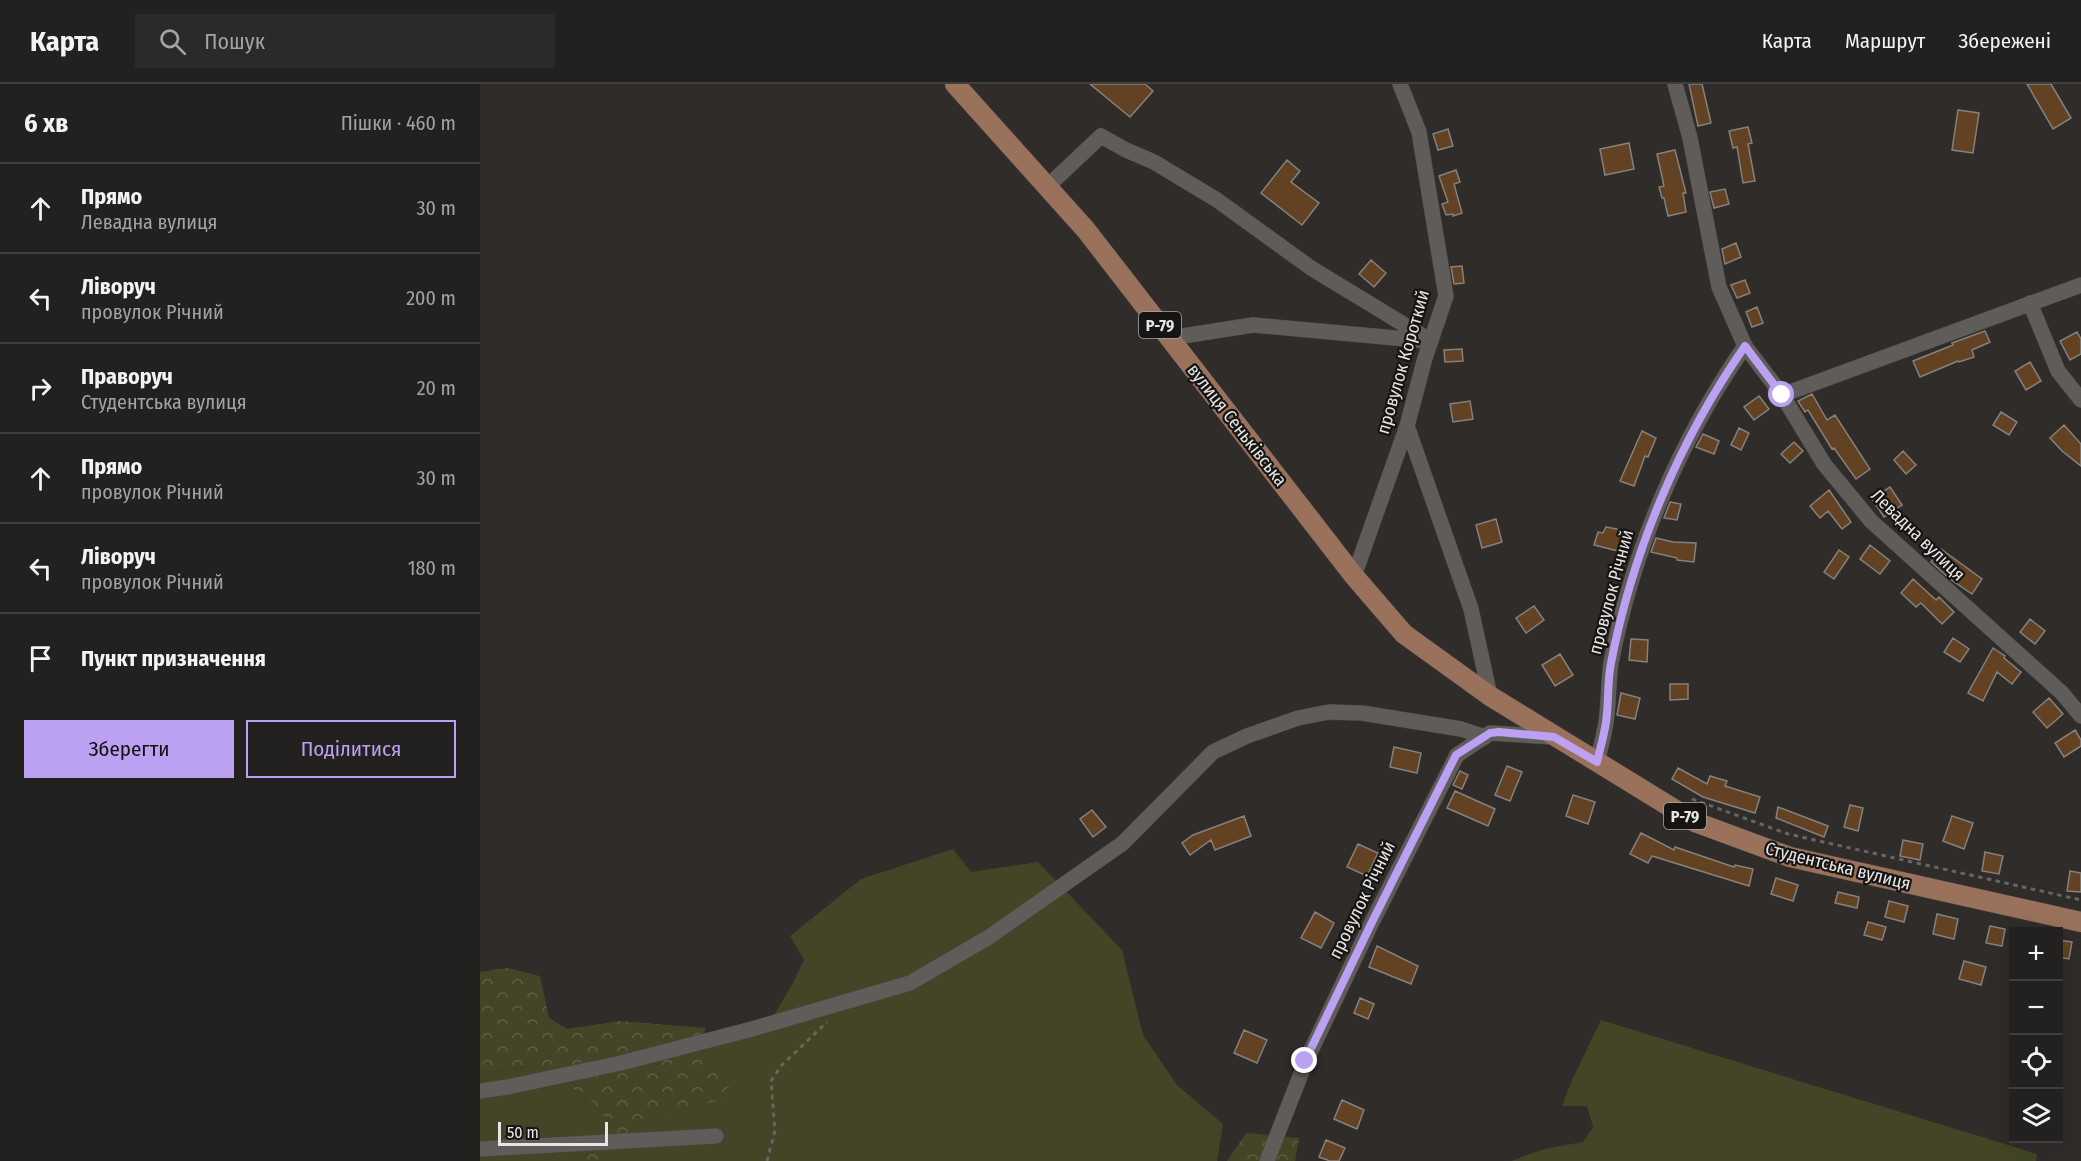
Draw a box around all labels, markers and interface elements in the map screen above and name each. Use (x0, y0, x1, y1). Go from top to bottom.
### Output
search box (135, 14, 555, 68)
text: Карта (30, 25, 99, 58)
icon: search (156, 25, 189, 58)
text: Пошук (204, 28, 265, 55)
text: Карта (1762, 28, 1812, 54)
text: Маршрут (1845, 28, 1925, 54)
text: Збережені (1958, 28, 2051, 54)
text: 6 хв (24, 108, 68, 139)
text: Пішки · 460 m (341, 111, 456, 135)
text: Прямо (81, 183, 142, 210)
icon: ahead (24, 192, 57, 225)
text: 30 m (416, 196, 456, 220)
text: Левадна вулиця (81, 210, 218, 234)
text: Ліворуч (81, 273, 156, 300)
icon: left (24, 282, 57, 315)
text: 200 m (406, 286, 456, 310)
street label: провулок Короткий (1372, 287, 1434, 437)
text: провулок Річний (81, 300, 224, 324)
road number: Р-79 (1139, 312, 1181, 338)
street label: вулиця Сенькiвська (1183, 360, 1292, 491)
text: Праворуч (81, 363, 173, 390)
icon: right (24, 372, 57, 405)
text: 20 m (417, 376, 456, 400)
route start (1768, 381, 1794, 407)
text: Студентська вулиця (81, 390, 247, 414)
text: Прямо (81, 453, 142, 480)
icon: ahead (24, 462, 57, 495)
text: 30 m (416, 466, 456, 490)
text: провулок Рiчний (81, 480, 224, 504)
street label: Левадна вулиця (1866, 484, 1970, 586)
street label: провулок Річний (1584, 527, 1638, 657)
text: Ліворуч (81, 543, 156, 570)
icon: left (24, 552, 57, 585)
text: 180 m (408, 556, 456, 580)
text: провулок Рiчний (81, 570, 224, 594)
icon: arrive (24, 642, 57, 675)
text: Пункт призначення (81, 645, 266, 672)
button: Зберегти (24, 720, 234, 778)
button: Поділитися (246, 720, 456, 778)
road number: Р-79 (1664, 803, 1706, 829)
street label: провулок Рiчний (1324, 837, 1400, 963)
street label: Студентська вулиця (1763, 837, 1913, 895)
map controls (2009, 927, 2063, 1143)
button: + (2009, 927, 2063, 981)
button: − (2009, 981, 2063, 1035)
button: locate (2009, 1035, 2063, 1089)
route end (1291, 1047, 1317, 1073)
button: layers (2009, 1089, 2063, 1143)
scale bar (498, 1119, 608, 1146)
text: 50 m (507, 1123, 539, 1142)

